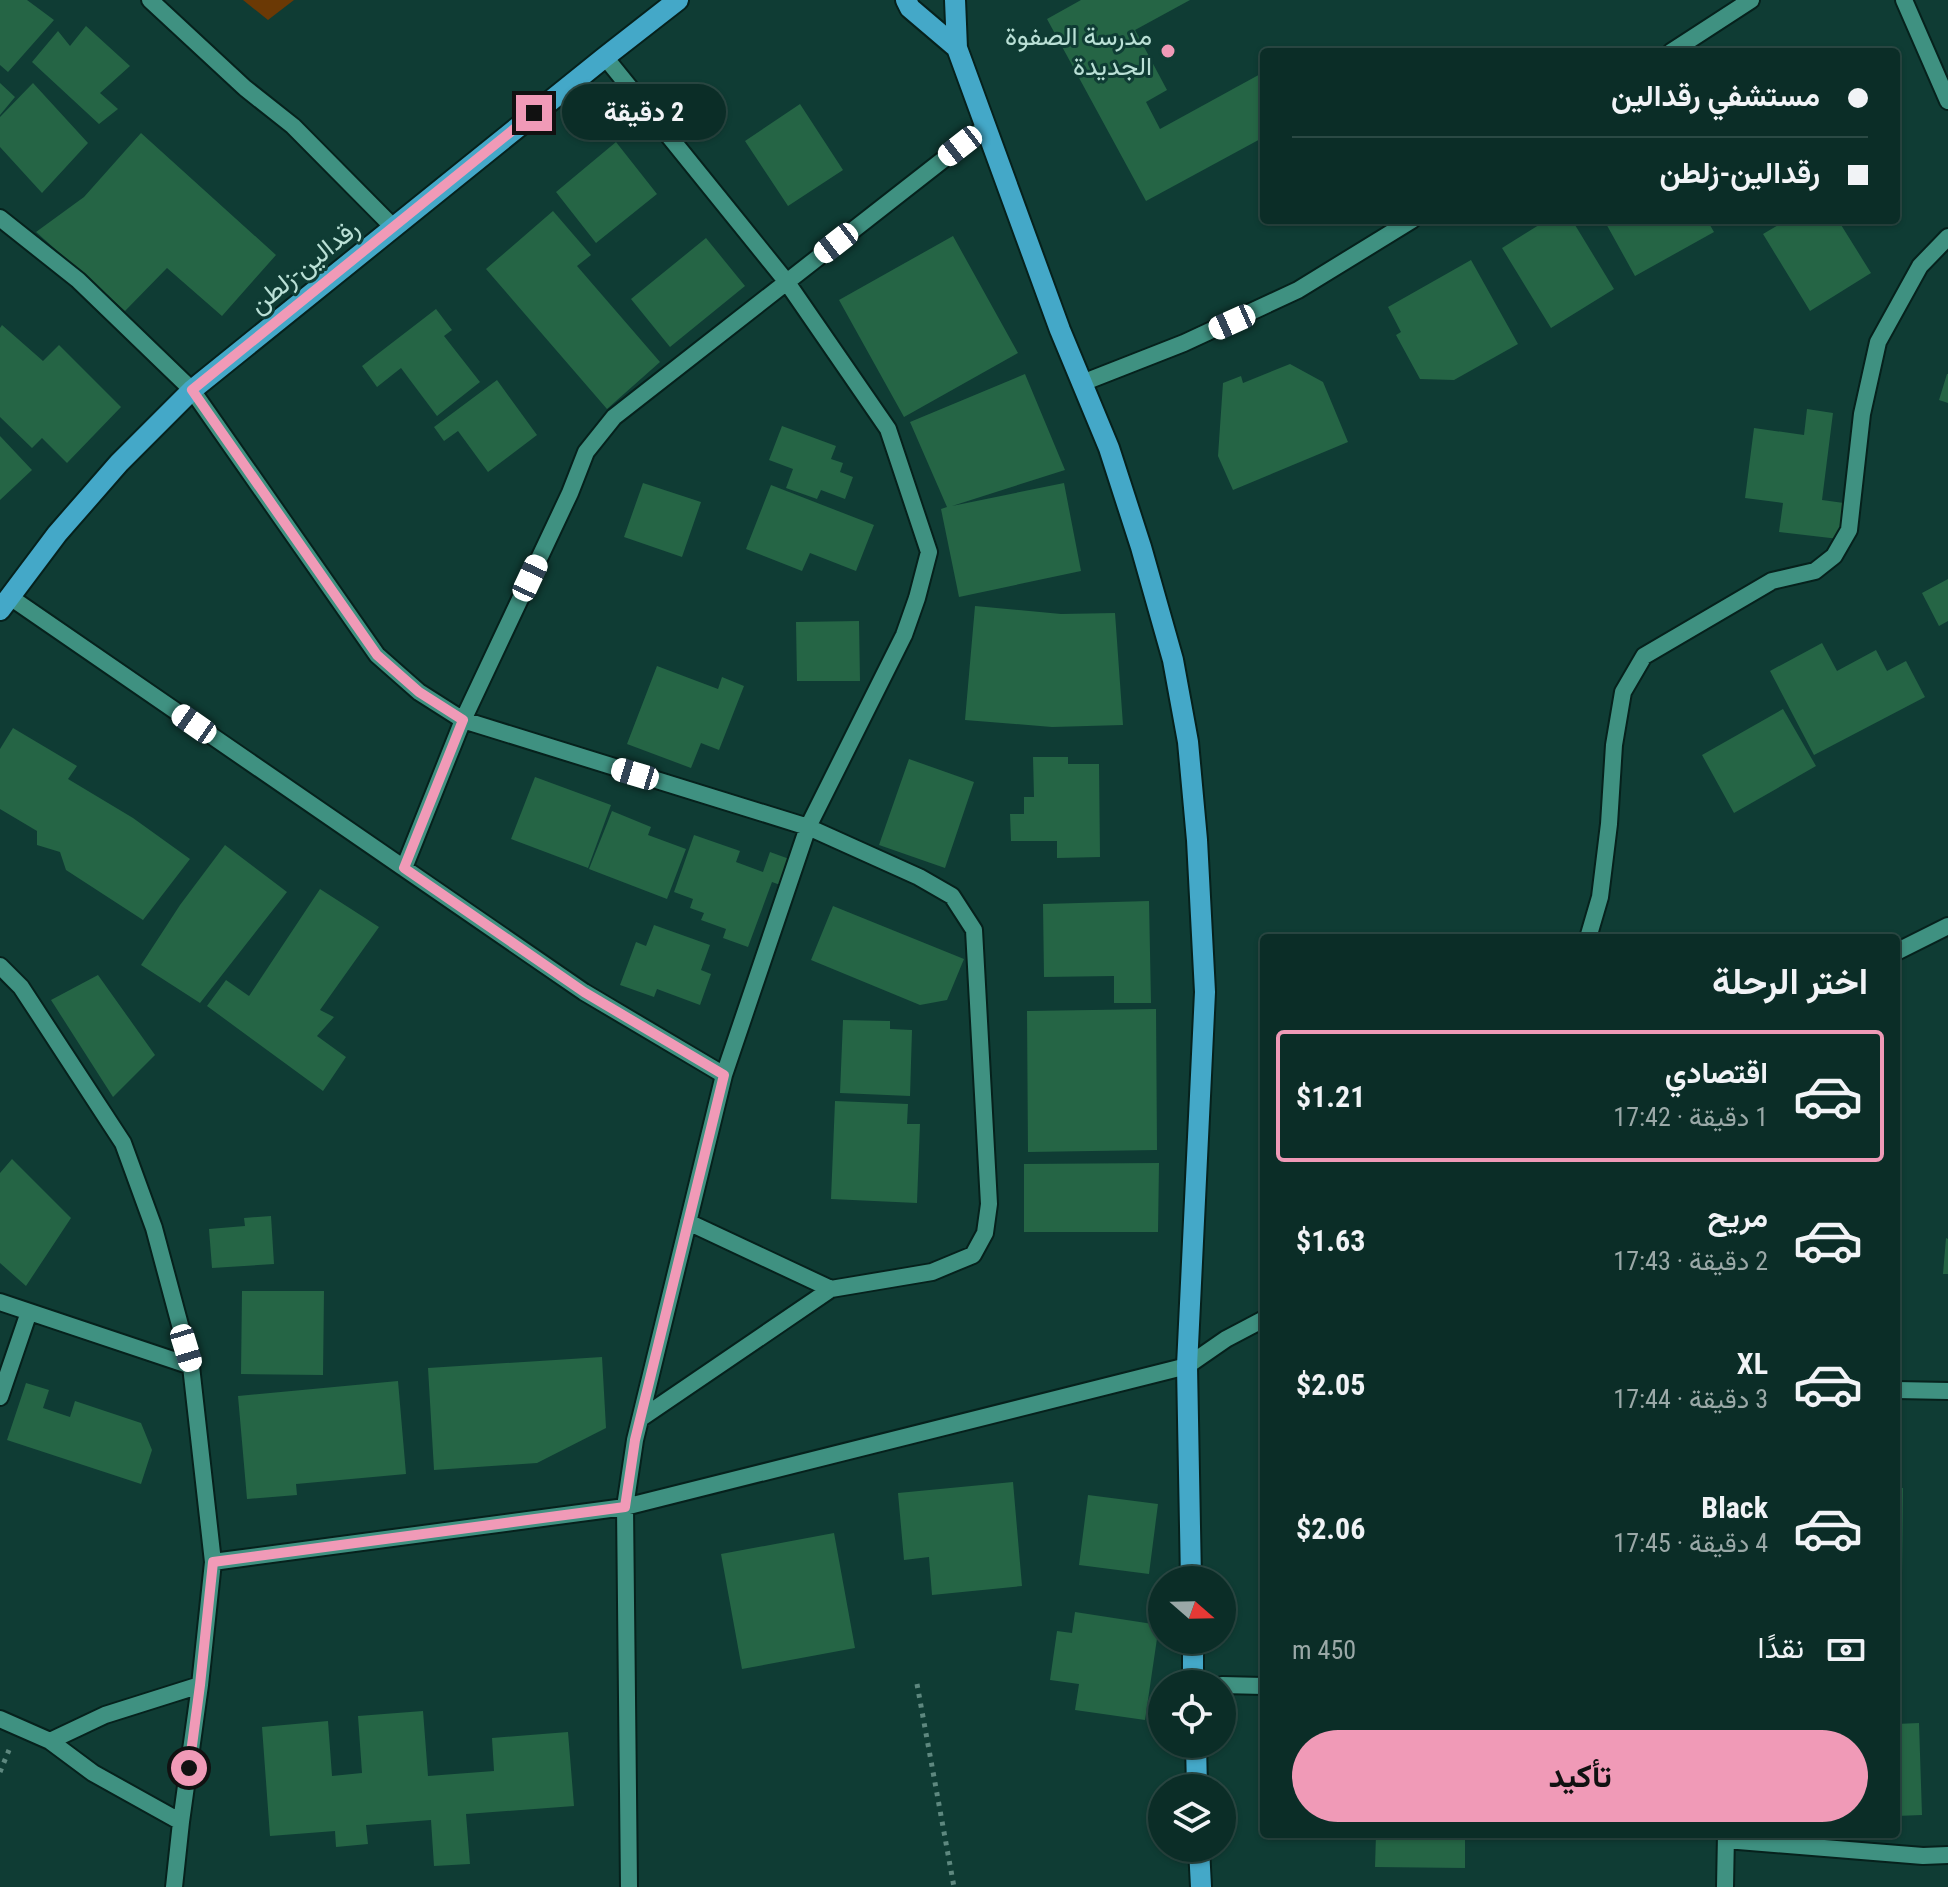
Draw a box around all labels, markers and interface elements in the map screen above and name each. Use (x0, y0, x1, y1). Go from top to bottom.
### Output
place label: مدرسة الصفوة الجديدة (1005, 21, 1152, 81)
marker: مدرسة الصفوة الجديدة (1159, 42, 1177, 60)
text: مستشفي رقدالين (1611, 78, 1820, 113)
callout: 2 دقيقة (562, 85, 726, 141)
route end (516, 95, 552, 131)
text: 2 دقيقة (604, 97, 684, 127)
car (934, 122, 986, 170)
text: رقدالين-زلطن (1659, 155, 1820, 190)
street label: رقدالين-زلطن (243, 213, 366, 320)
car (810, 219, 862, 267)
car (1205, 301, 1259, 343)
car (509, 551, 551, 605)
car (167, 700, 221, 748)
car (609, 756, 661, 792)
text: اختر الرحلة (1712, 961, 1868, 1003)
text: اقتصادي (1665, 1055, 1768, 1090)
icon: car (1792, 1060, 1864, 1132)
text: $1.21 (1296, 1079, 1365, 1114)
text: 1 دقيقة · 17:42 (1613, 1102, 1768, 1132)
text: مريح (1708, 1199, 1768, 1234)
icon: car (1792, 1204, 1864, 1276)
text: $1.63 (1296, 1223, 1365, 1258)
text: 2 دقيقة · 17:43 (1613, 1246, 1768, 1276)
car (168, 1322, 204, 1374)
text: XL (1737, 1346, 1768, 1381)
icon: car (1792, 1348, 1864, 1420)
text: $2.05 (1296, 1367, 1365, 1402)
text: 3 دقيقة · 17:44 (1613, 1384, 1768, 1414)
text: Black (1701, 1490, 1768, 1525)
icon: car (1792, 1492, 1864, 1564)
text: $2.06 (1296, 1511, 1365, 1546)
text: 4 دقيقة · 17:45 (1613, 1528, 1768, 1558)
north arrow (1148, 1566, 1236, 1654)
map controls (1148, 1566, 1236, 1862)
icon: cash (1824, 1628, 1868, 1672)
text: نقدًا (1758, 1630, 1804, 1665)
text: 450 m (1292, 1635, 1356, 1665)
button: locate (1148, 1670, 1236, 1758)
button: تأكيد (1292, 1730, 1868, 1822)
route start (171, 1750, 207, 1786)
button: layers (1148, 1774, 1236, 1862)

